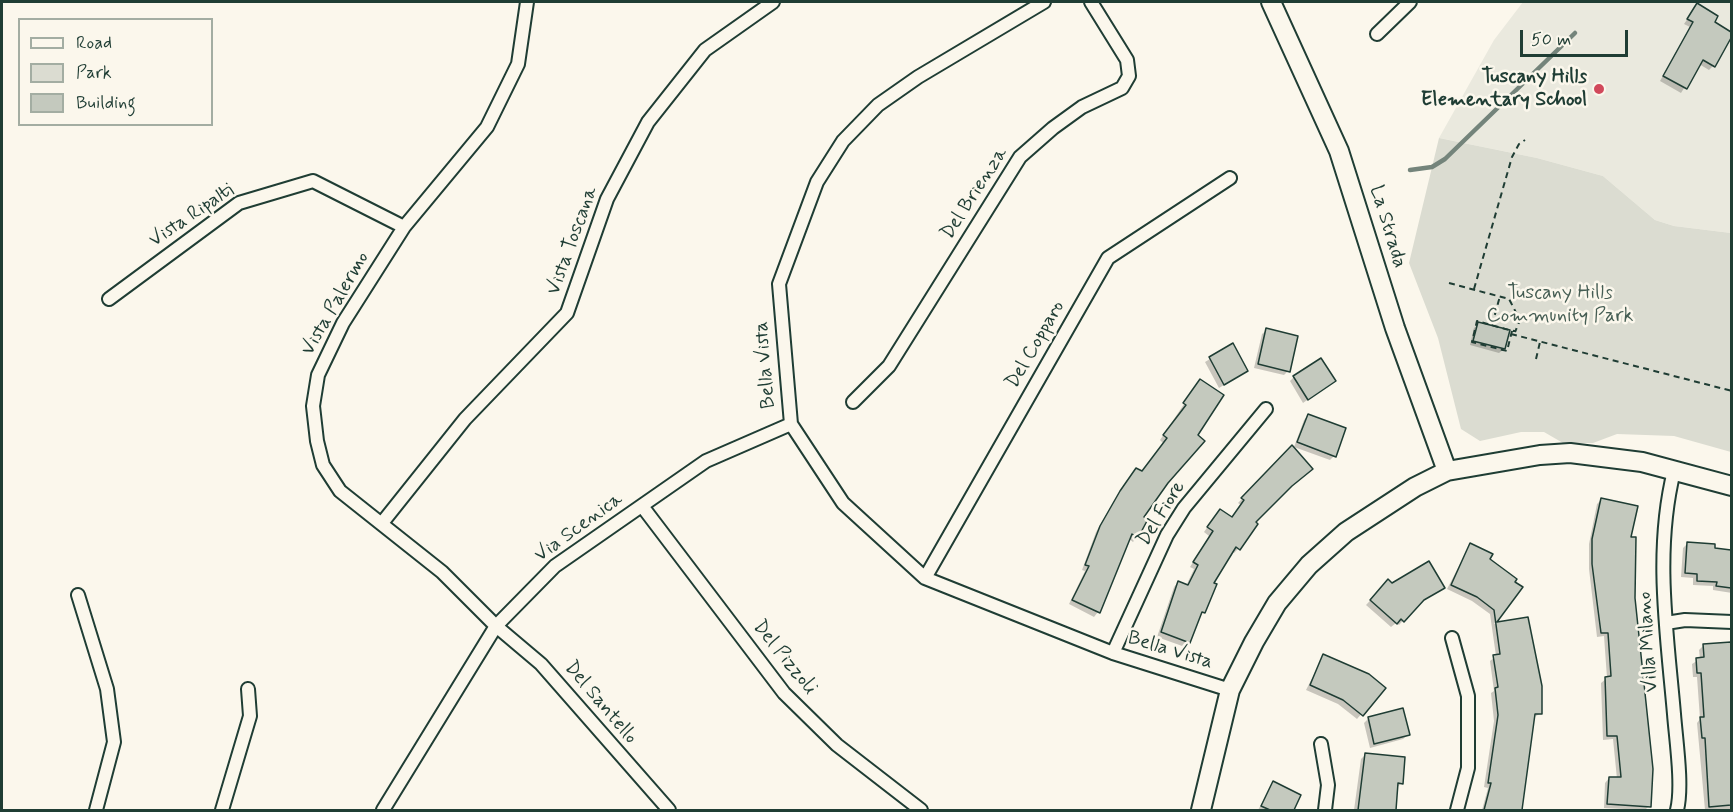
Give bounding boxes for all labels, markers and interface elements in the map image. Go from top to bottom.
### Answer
legend [18,18,213,126]
scale bar [1523,18,1631,56]
text: 50 m [1531,28,1571,52]
text: Road [76,31,112,55]
text: Park [76,61,112,85]
place label: Tuscany Hills Elementary School [1421,66,1587,113]
marker: Tuscany Hills Elementary School [1592,82,1606,96]
text: Building [76,91,136,115]
street label: Del Brienza [936,143,1014,245]
street label: Vista Ripalti [145,179,239,253]
street label: La Strada [1363,183,1411,271]
street label: Vista Toscana [542,184,604,298]
street label: Vista Palermo [297,248,375,360]
park label: Tuscany Hills Community Park [1486,282,1634,329]
street label: Del Copparo [1001,297,1071,393]
street label: Bella Vista [750,320,782,410]
street label: Del Fiore [1133,477,1191,551]
street label: Via Scenica [530,488,628,568]
street label: Villa Milano [1634,591,1664,693]
street label: Del Pizzoli [747,616,821,700]
street label: Bella Vista [1125,627,1215,675]
street label: Del Santello [558,656,642,750]

